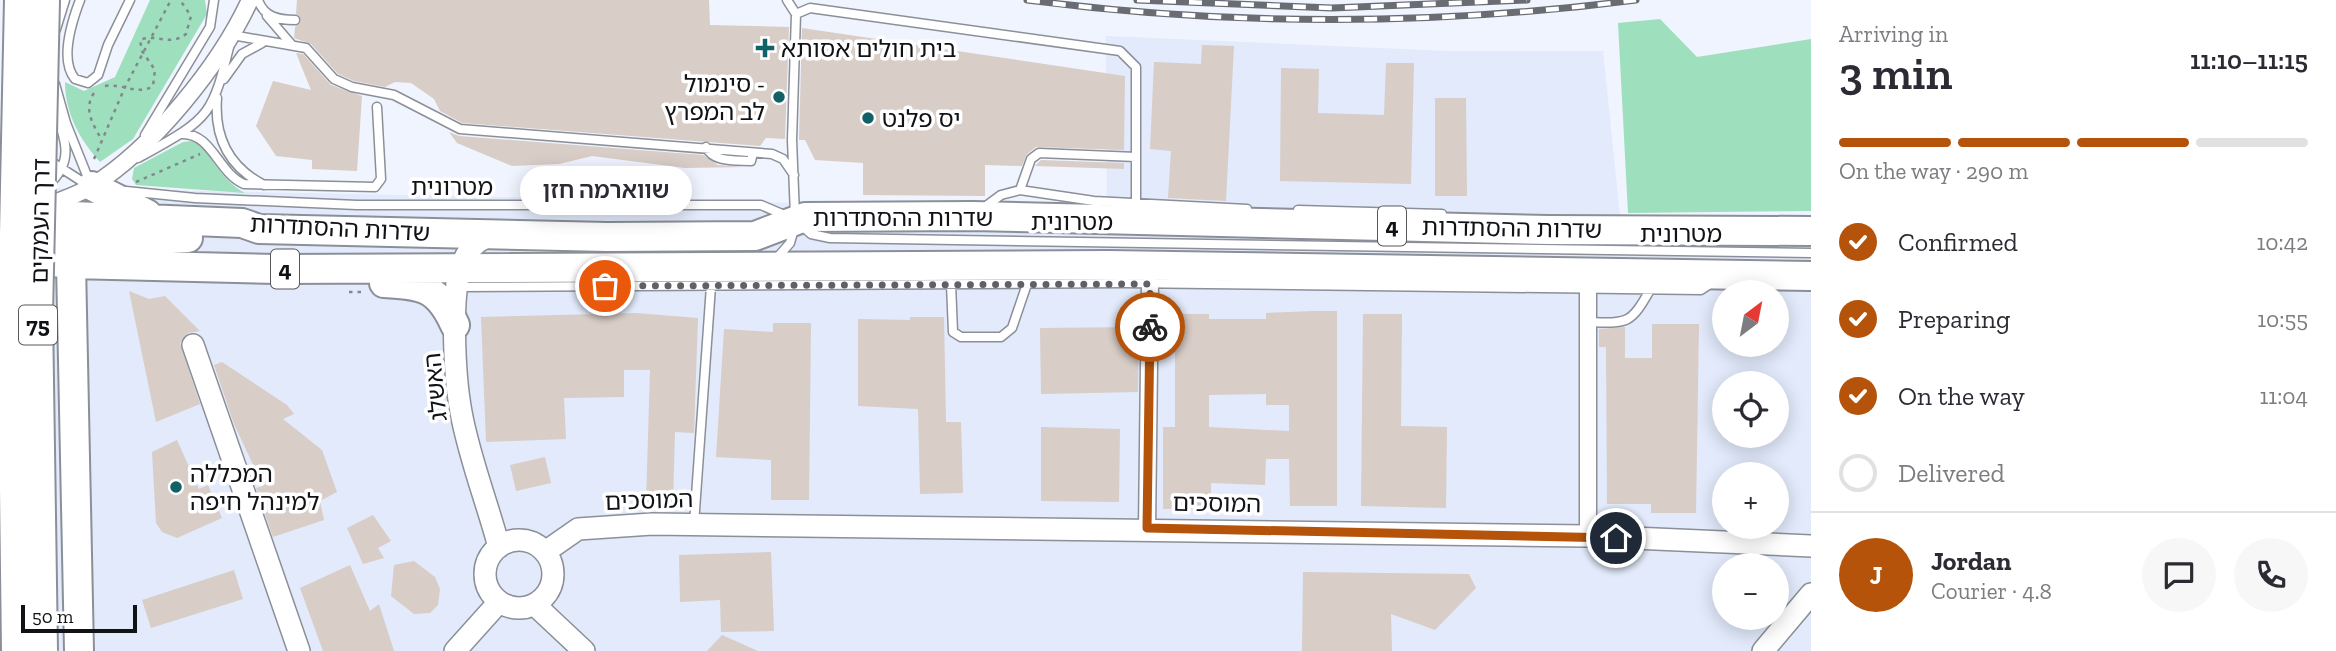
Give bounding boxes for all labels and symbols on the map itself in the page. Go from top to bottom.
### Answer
place label: בית חולים אסותא [781,34,957,63]
marker: בית חולים אסותא [755,38,775,58]
place label: סינמול - לב המפרץ [664,69,765,126]
marker: סינמול - לב המפרץ [771,89,787,105]
place label: יס פלנט [882,104,960,133]
marker: יס פלנט [860,110,876,126]
street label: דרך העמקים [24,158,56,284]
callout: שווארמה חזן [519,167,691,216]
street label: מטרונית [411,172,493,201]
street label: שדרות ההסתדרות [813,203,993,232]
road number: 4 [1378,206,1406,246]
street label: מטרונית [1031,207,1113,236]
street label: שדרות ההסתדרות [249,209,431,247]
street label: שדרות ההסתדרות [1421,212,1603,244]
street label: מטרונית [1640,219,1722,248]
road number: 4 [271,250,299,288]
pin [575,256,635,316]
north arrow [1712,280,1788,357]
courier [1115,292,1185,362]
road number: 75 [19,306,57,344]
street label: האשלג [417,351,453,423]
place label: המכללה למינהל חיפה [190,459,319,516]
marker: המכללה למינהל חיפה [168,479,184,495]
street label: המוסכים [604,484,694,516]
street label: המוסכים [1173,488,1261,518]
pin [1586,508,1646,568]
scale bar [21,602,136,634]

